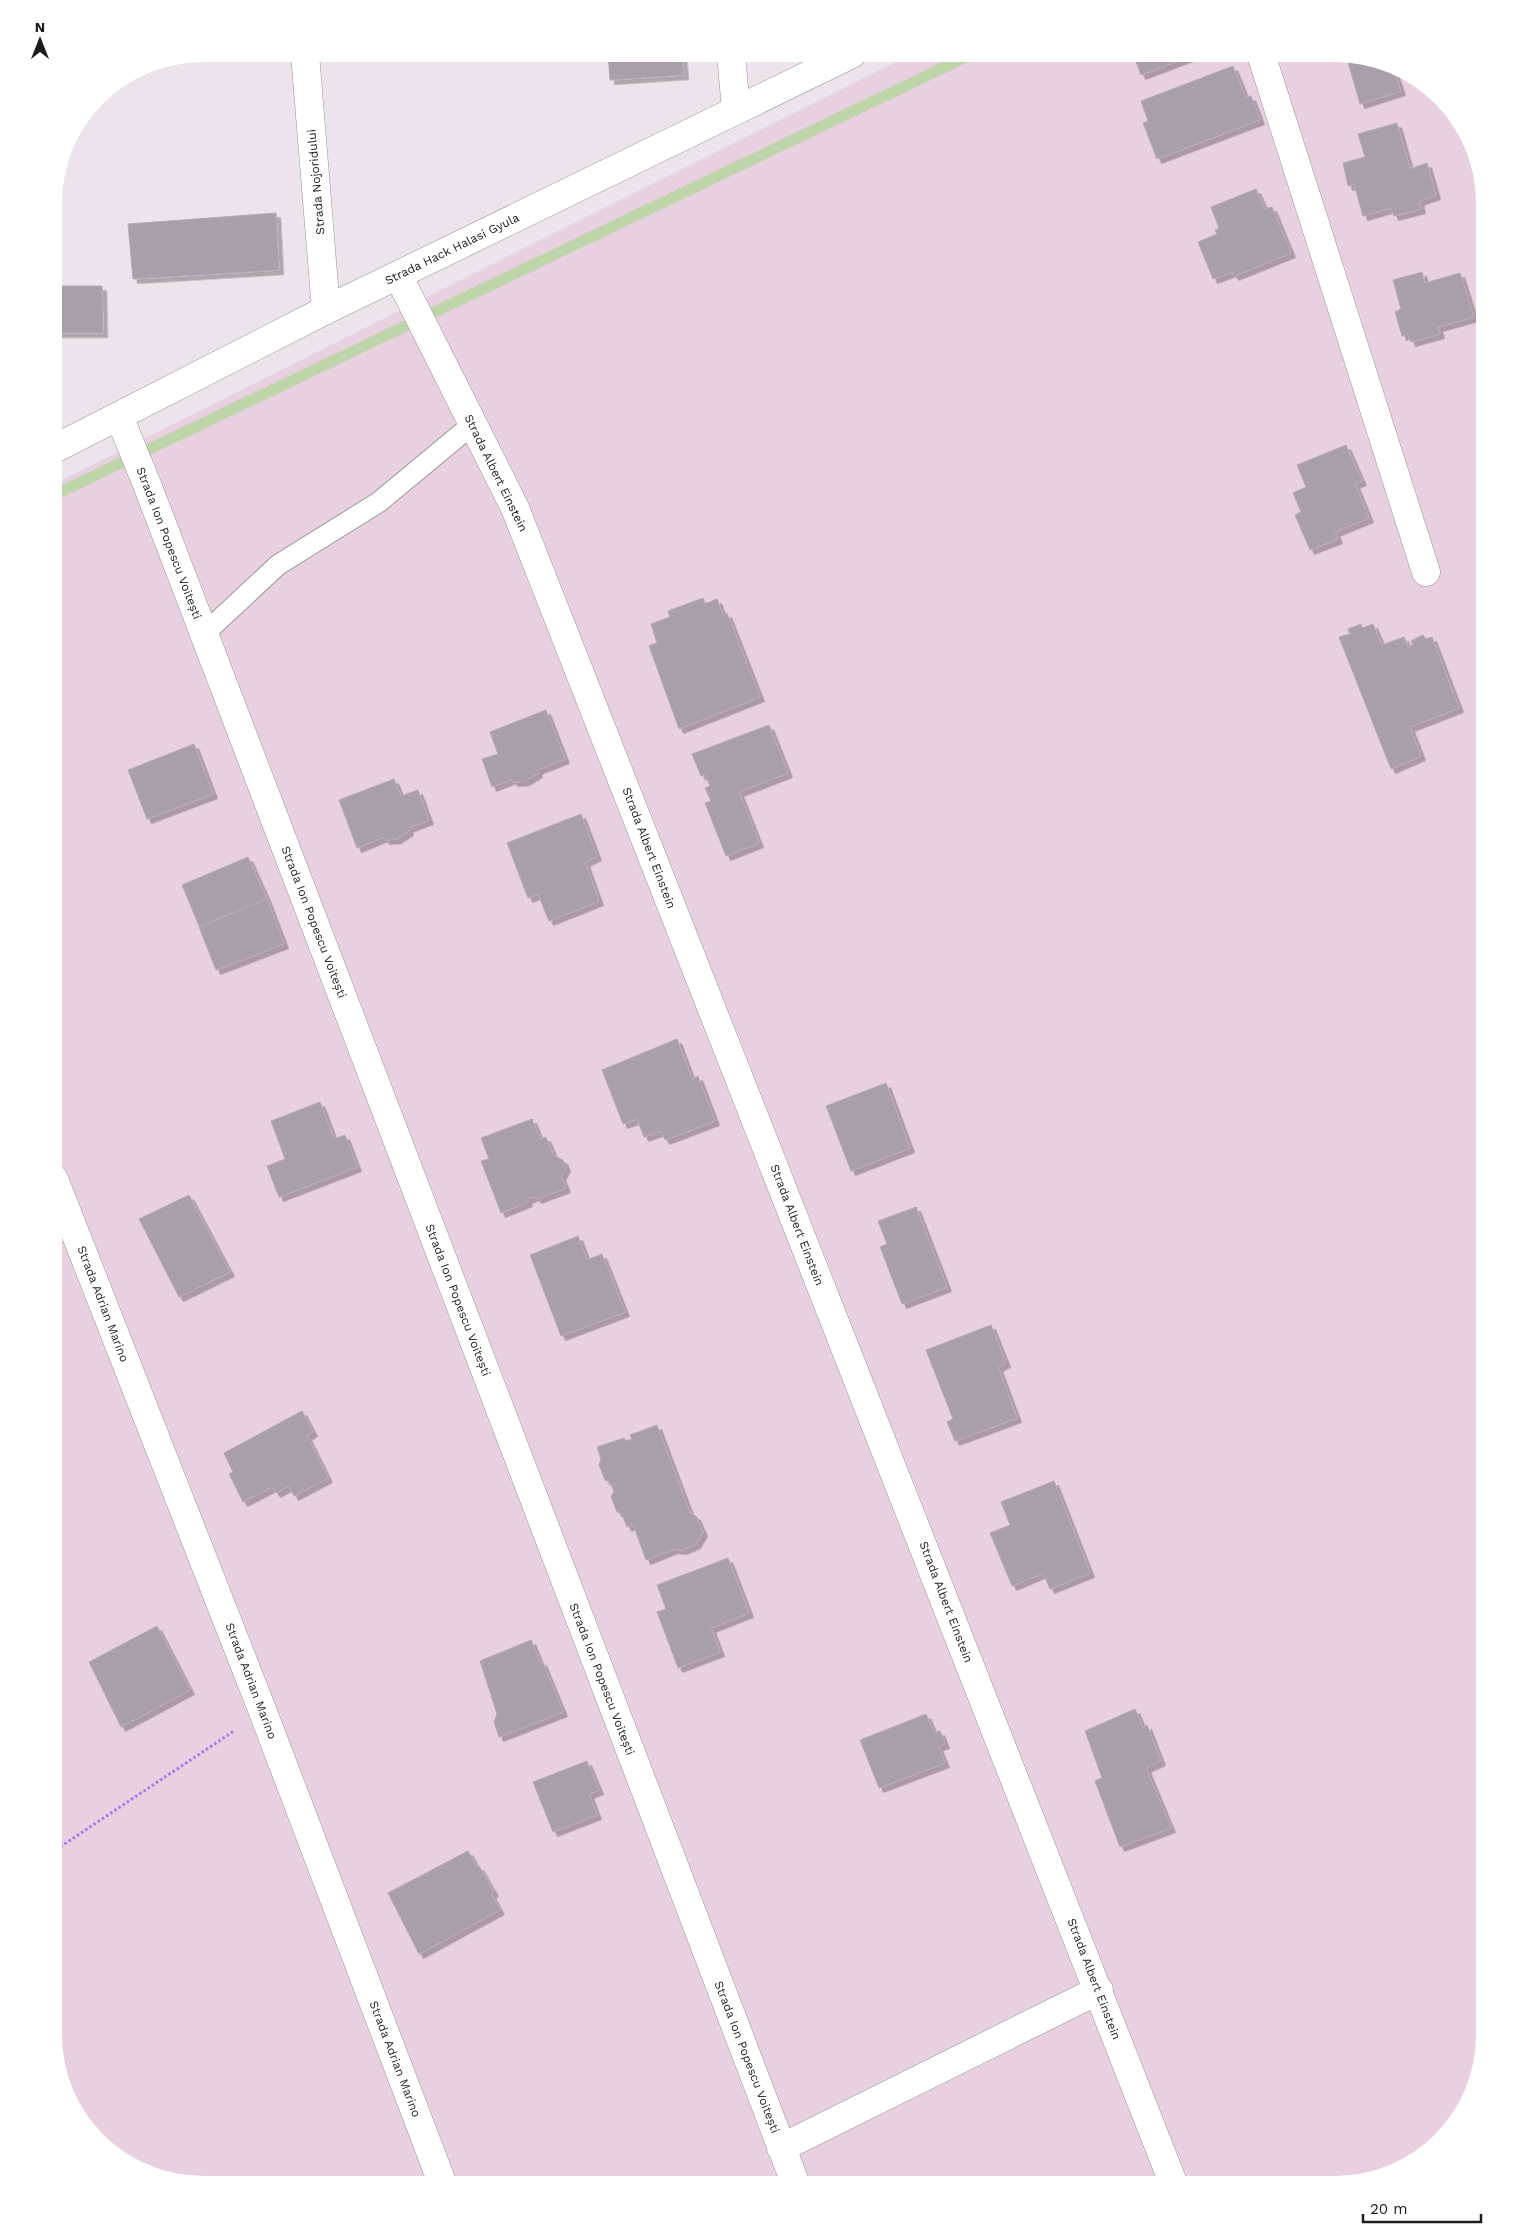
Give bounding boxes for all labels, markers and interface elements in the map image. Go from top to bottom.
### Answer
north arrow [15,15,65,65]
text: N [35,19,45,35]
street label: Strada Nojoridului [304,129,328,235]
street label: Strada Hack Halasi Gyula [383,210,522,288]
street label: Strada Albert Einstein [461,412,531,534]
street label: Strada Ion Popescu Voitești [133,465,205,621]
street label: Strada Albert Einstein [619,785,679,911]
street label: Strada Ion Popescu Voitești [278,844,350,1000]
street label: Strada Albert Einstein [767,1162,827,1288]
street label: Strada Ion Popescu Voitești [422,1222,494,1378]
street label: Strada Adrian Marino [74,1244,132,1364]
street label: Strada Albert Einstein [916,1539,976,1665]
street label: Strada Ion Popescu Voitești [566,1601,638,1757]
street label: Strada Adrian Marino [222,1621,280,1741]
street label: Strada Albert Einstein [1064,1916,1124,2042]
street label: Strada Ion Popescu Voitești [711,1979,783,2135]
street label: Strada Adrian Marino [366,1999,424,2119]
scale bar [1363,2192,1480,2224]
text: 20 m [1370,2200,1408,2218]

